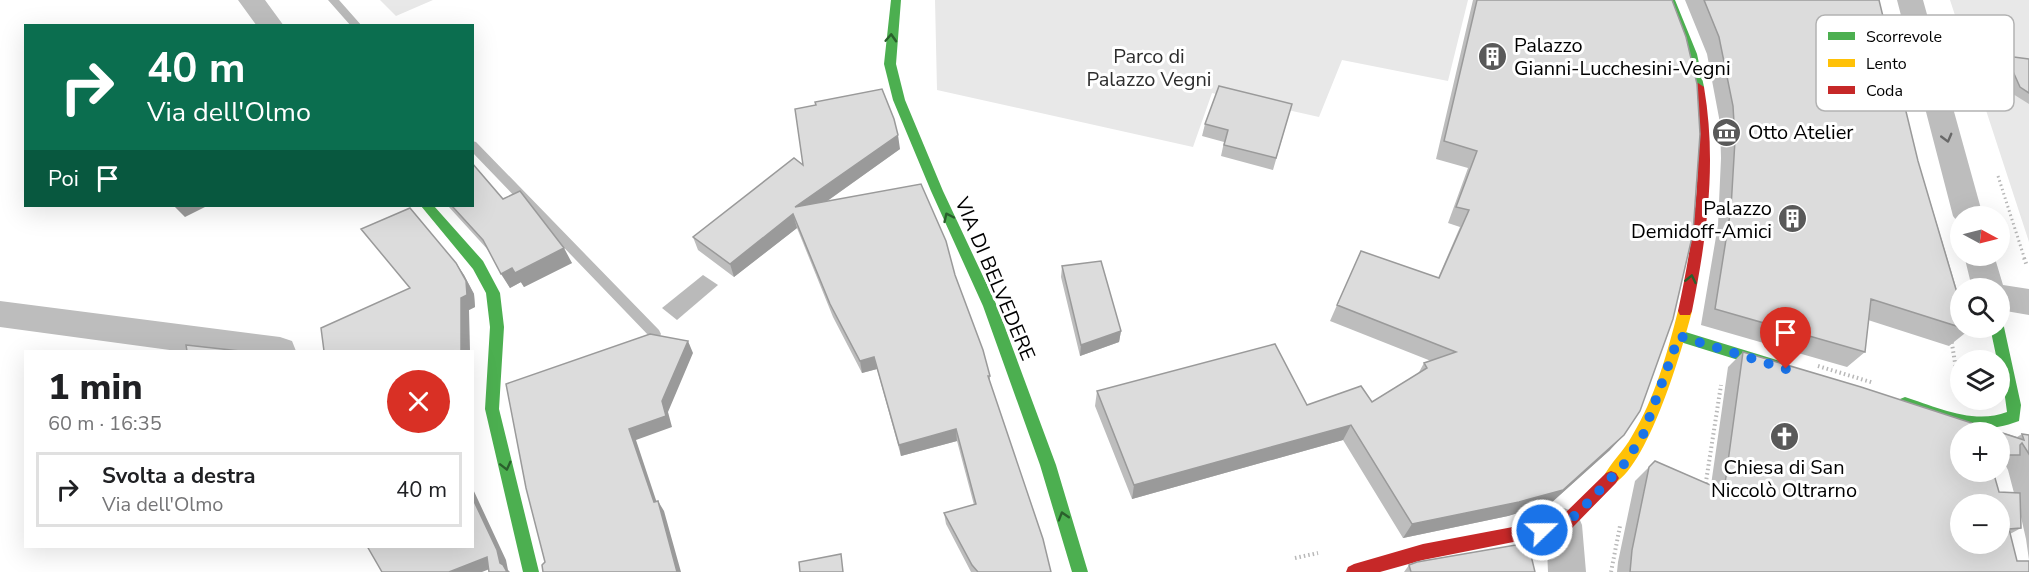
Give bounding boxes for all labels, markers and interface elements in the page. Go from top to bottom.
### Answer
legend [1816,15,2014,111]
text: Scorrevole [1866,26,1942,48]
place label: Palazzo Gianni-Lucchesini-Vegni [1514,32,1731,82]
one-way arrow [884,34,897,43]
text: 40 m [147,40,246,97]
building icon: Palazzo Gianni-Lucchesini-Vegni [1477,40,1509,72]
park label: Parco di Palazzo Vegni [1087,43,1211,93]
icon: right [48,48,126,126]
text: Lento [1866,53,1907,75]
text: Coda [1866,80,1903,102]
text: Via dell'Olmo [147,94,311,131]
museum icon: Otto Atelier [1711,116,1743,148]
place label: Otto Atelier [1748,119,1853,146]
one-way arrow [1940,132,1952,142]
icon: arrive [91,162,124,195]
text: Poi [48,164,79,194]
street label: VIA DI BELVEDERE [948,192,1042,365]
place label: Palazzo Demidoff-Amici [1631,195,1772,245]
building icon: Palazzo Demidoff-Amici [1777,203,1809,235]
north arrow [1950,206,2010,266]
map controls [1950,206,2010,554]
one-way arrow [944,212,956,223]
one-way arrow [1684,274,1697,284]
button: search [1950,278,2010,338]
pin [1760,307,1811,369]
icon: arrive [1769,316,1802,349]
button: layers [1950,350,2010,410]
text: 1 min [48,363,143,412]
button: close [387,370,450,433]
text: 60 m · 16:35 [48,410,162,437]
church icon: Chiesa di San Niccolò Oltrarno [1768,421,1800,453]
button: + [1950,422,2010,482]
place label: Chiesa di San Niccolò Oltrarno [1711,454,1857,504]
text: Svolta a destra [102,461,256,491]
one-way arrow [499,461,512,471]
icon: right [51,473,84,506]
text: 40 m [396,475,447,505]
text: Via dell'Olmo [102,491,223,518]
button: − [1950,494,2010,554]
position arrow [1510,498,1574,562]
one-way arrow [1058,511,1070,522]

